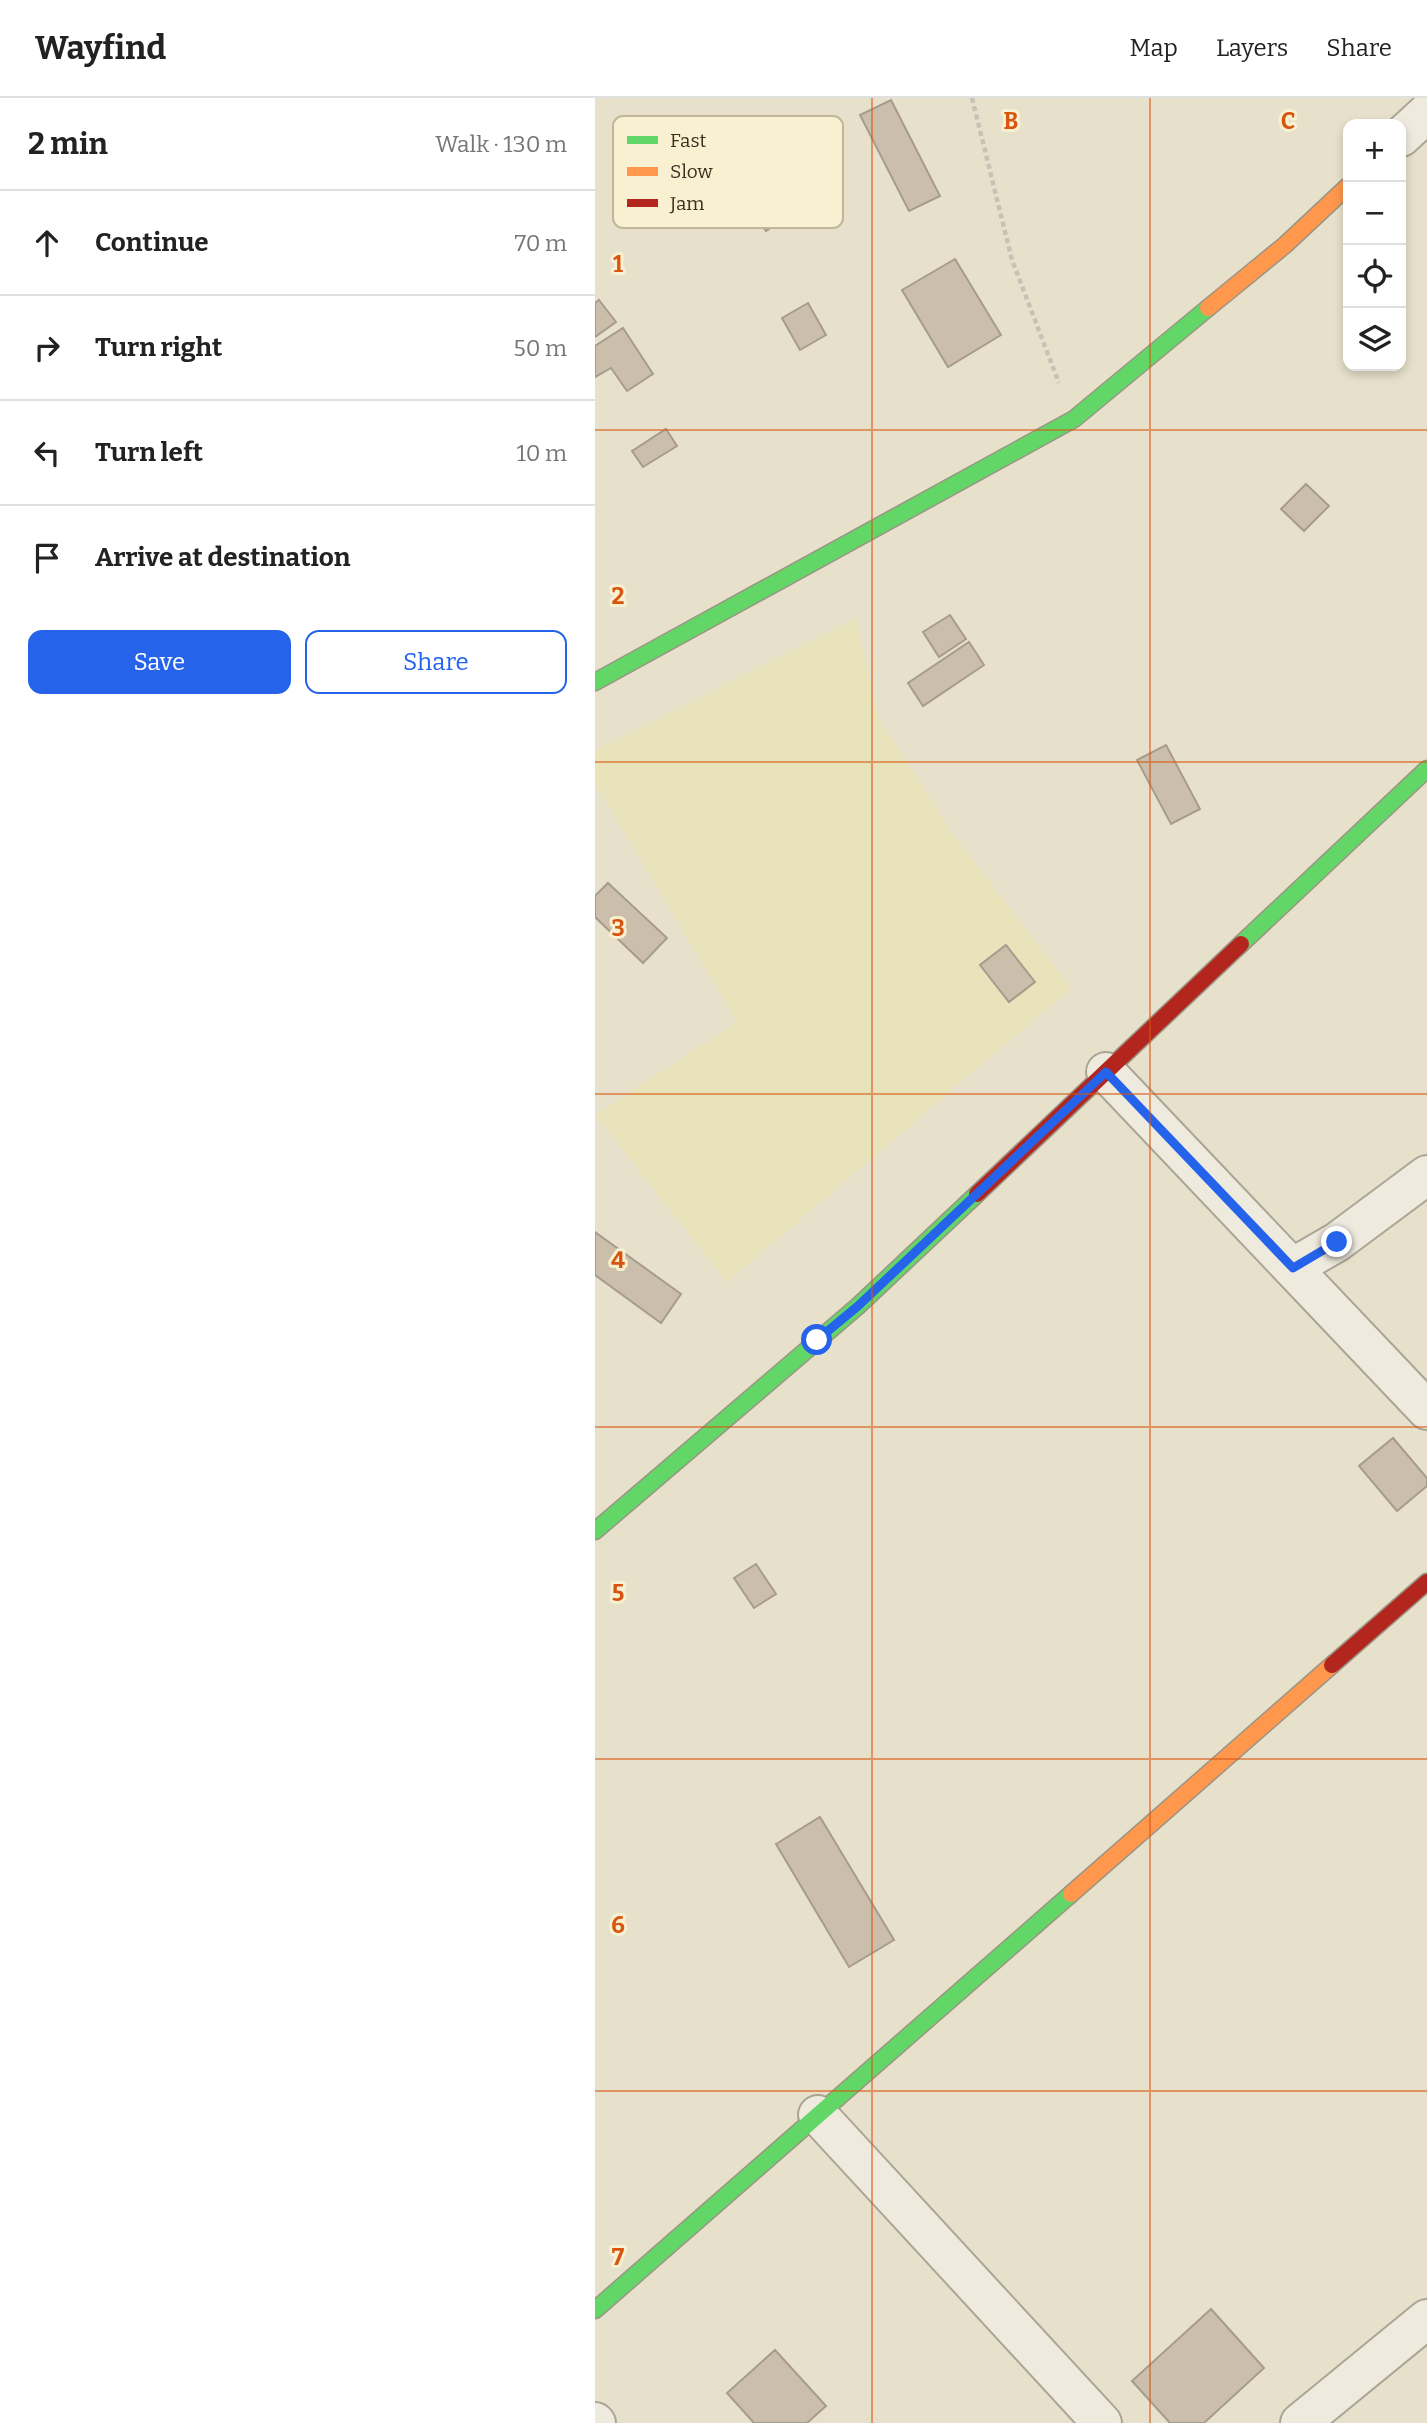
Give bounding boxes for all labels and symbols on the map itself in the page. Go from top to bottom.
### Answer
text: B [1004,107,1018,135]
text: C [1281,107,1295,135]
legend [613,116,843,228]
text: Fast [670,129,707,152]
text: Slow [670,160,713,183]
text: Jam [669,192,704,215]
text: 1 [613,250,623,278]
text: 2 [612,582,625,610]
text: 3 [611,914,625,942]
route end [1321,1226,1352,1257]
text: 4 [611,1246,625,1274]
route start [801,1324,832,1355]
text: 5 [612,1579,624,1607]
text: 6 [611,1911,625,1939]
text: 7 [612,2243,625,2271]

